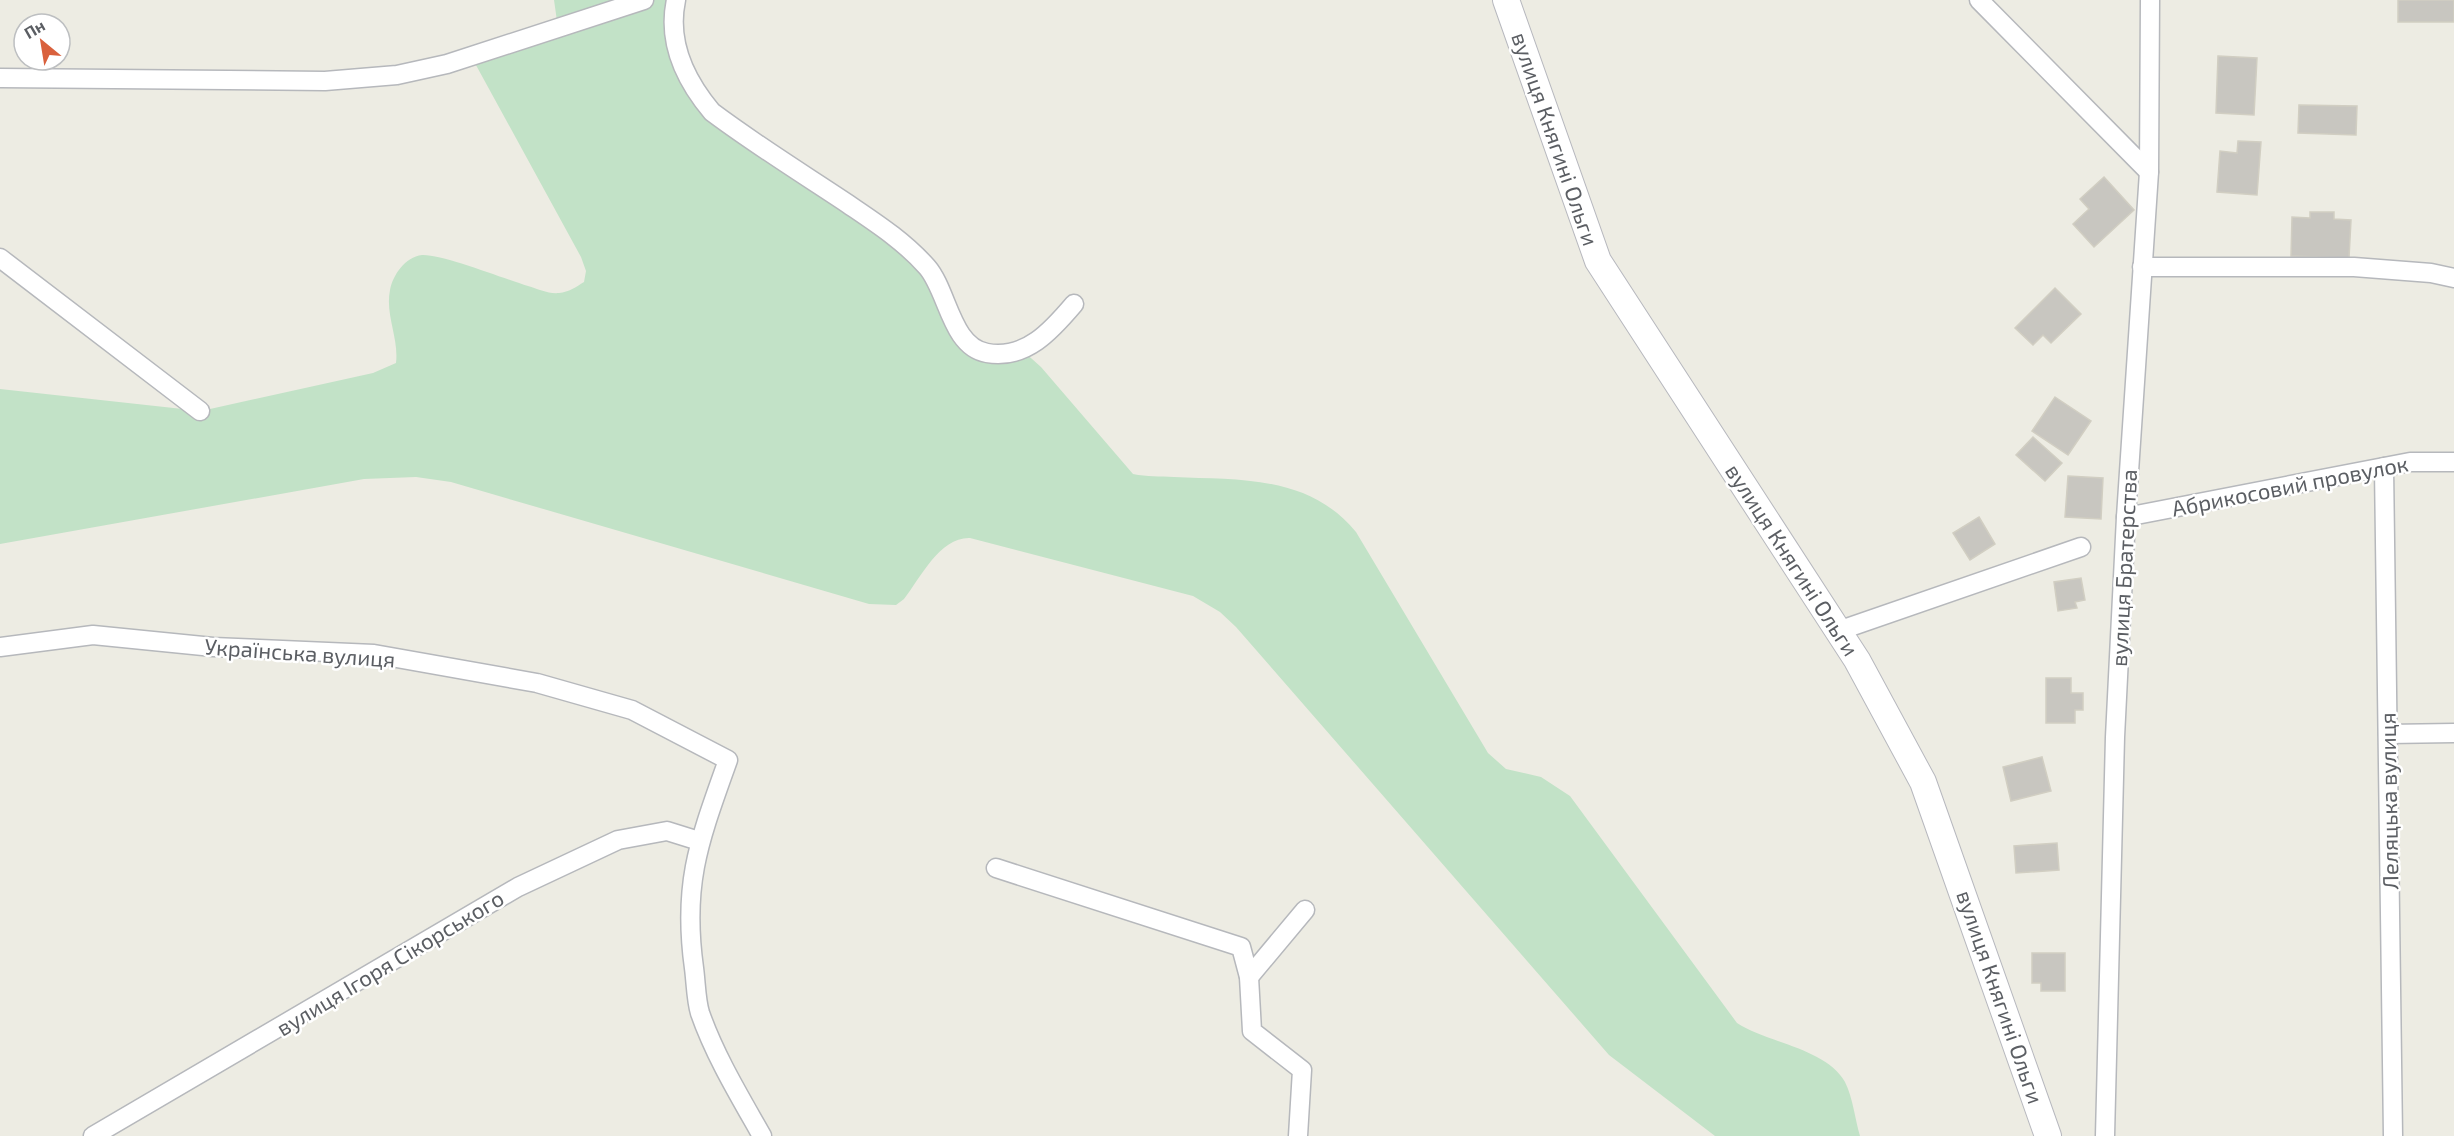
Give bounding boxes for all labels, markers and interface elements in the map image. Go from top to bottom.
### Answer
north arrow [12,12,72,72]
text: Пн [20,15,48,42]
street label: вулиця Княгині Ольги [1506,29,1605,249]
street label: Абрикосовий провулок [2169,449,2411,522]
street label: вулиця Княгині Ольги [1720,459,1865,661]
street label: вулиця Братерства [2105,469,2142,667]
street label: Українська вулиця [204,632,396,673]
street label: Леляцька вулиця [2373,712,2404,890]
street label: вулиця Ігоря Сікорського [271,884,508,1041]
street label: вулиця Княгині Ольги [1951,887,2050,1107]

